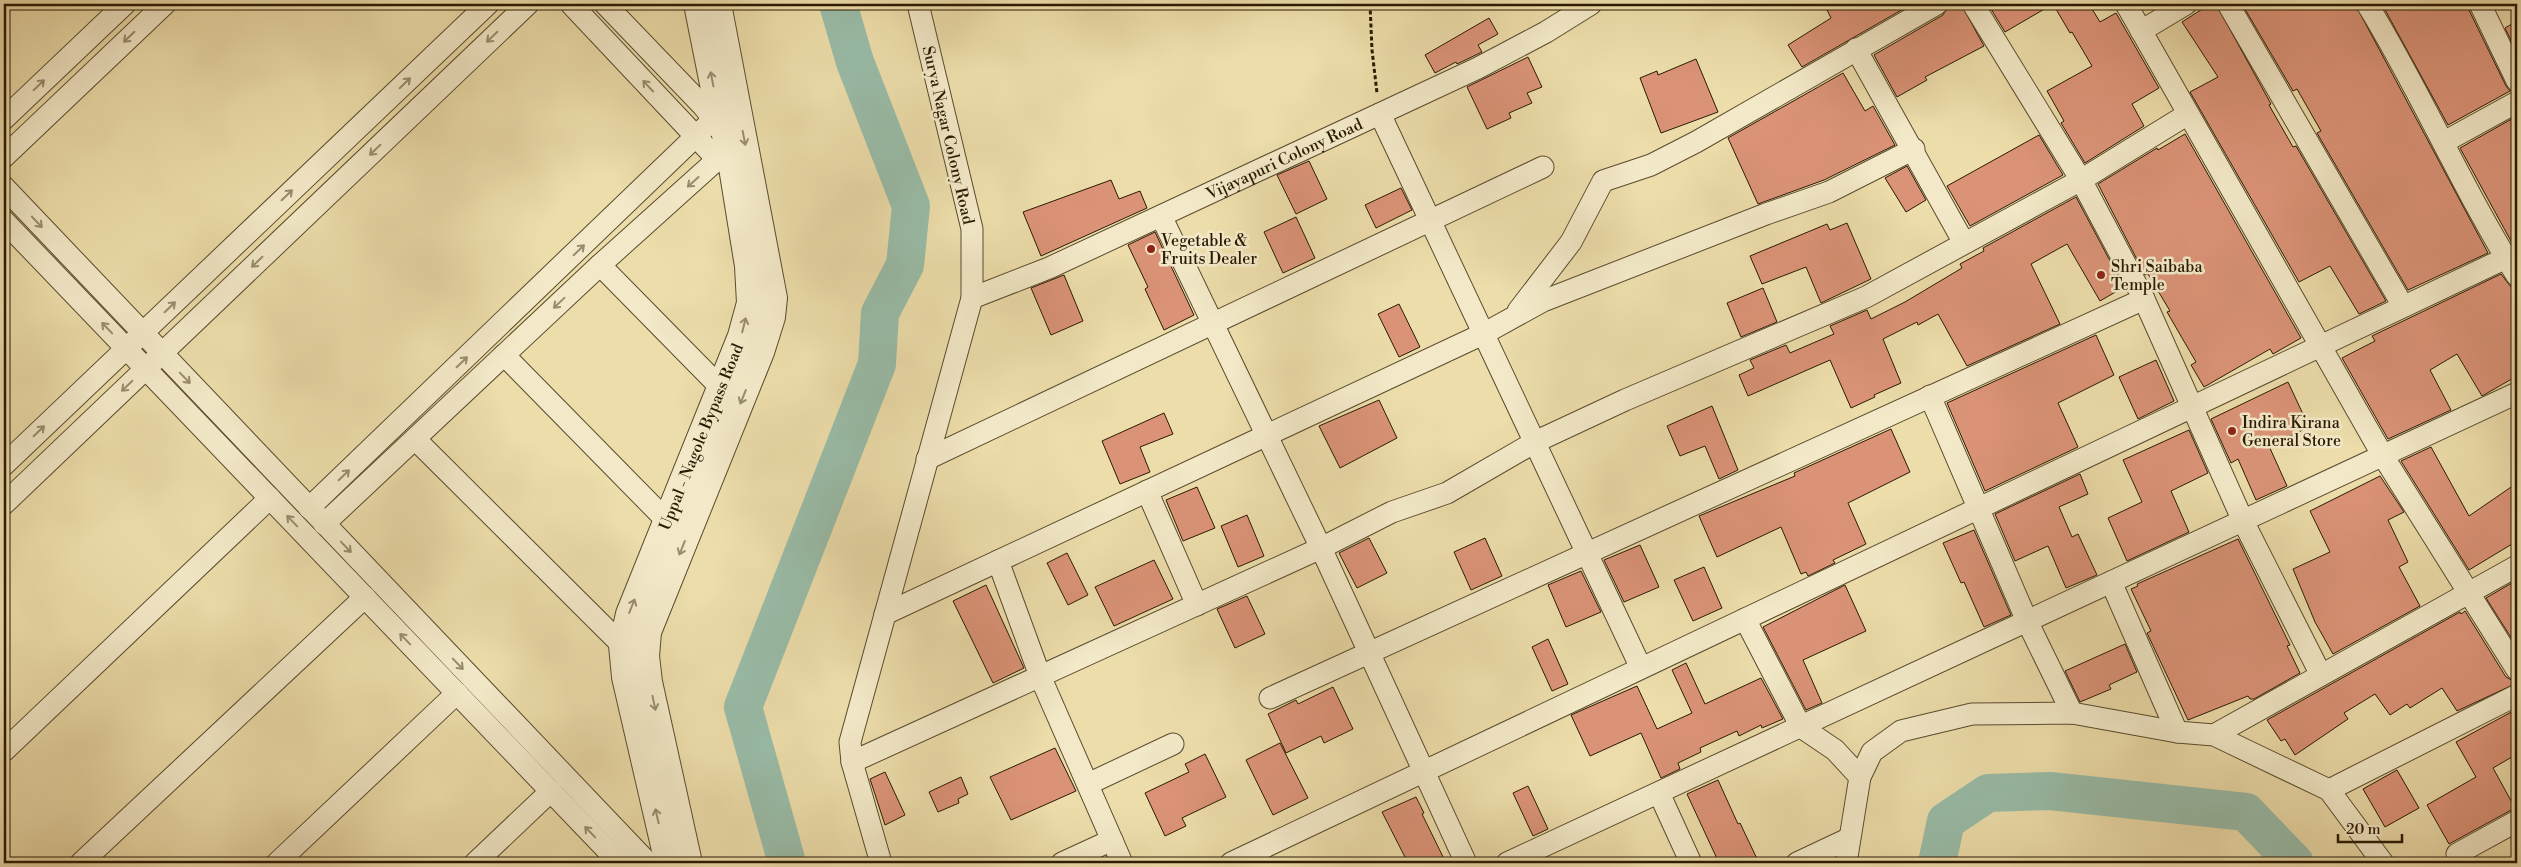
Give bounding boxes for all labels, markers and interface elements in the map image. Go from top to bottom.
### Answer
one-way arrow [123,31,136,43]
one-way arrow [486,31,499,43]
street label: Surya Nagar Colony Road [918,44,978,226]
one-way arrow [707,72,717,88]
one-way arrow [398,77,411,89]
one-way arrow [33,79,45,91]
one-way arrow [642,80,654,93]
street label: Vijayapuri Colony Road [1202,114,1366,205]
one-way arrow [740,129,749,145]
one-way arrow [368,144,381,156]
one-way arrow [686,176,699,188]
one-way arrow [281,189,293,201]
one-way arrow [31,216,43,229]
place label: Vegetable & Fruits Dealer [1160,231,1257,269]
marker: Vegetable & Fruits Dealer [1145,243,1157,255]
one-way arrow [573,244,586,256]
one-way arrow [251,256,264,268]
place label: Shri Saibaba Temple [2111,257,2203,295]
marker: Shri Saibaba Temple [2095,269,2107,281]
one-way arrow [553,297,566,309]
one-way arrow [163,301,176,313]
one-way arrow [740,318,749,334]
one-way arrow [101,322,113,334]
street label: Uppal - Nagole Bypass Road [655,341,748,533]
one-way arrow [456,356,468,368]
one-way arrow [179,372,191,385]
one-way arrow [121,380,134,392]
one-way arrow [737,389,747,404]
place label: Indira Kirana General Store [2242,413,2341,451]
one-way arrow [33,425,45,437]
marker: Indira Kirana General Store [2226,425,2238,437]
one-way arrow [338,469,350,481]
one-way arrow [286,515,298,528]
one-way arrow [340,540,352,553]
one-way arrow [677,540,686,555]
one-way arrow [628,599,637,614]
one-way arrow [399,632,411,645]
one-way arrow [452,658,464,671]
one-way arrow [650,694,659,710]
one-way arrow [652,808,661,824]
scale bar [2338,812,2402,844]
text: 20 m [2346,820,2381,839]
one-way arrow [584,825,596,838]

